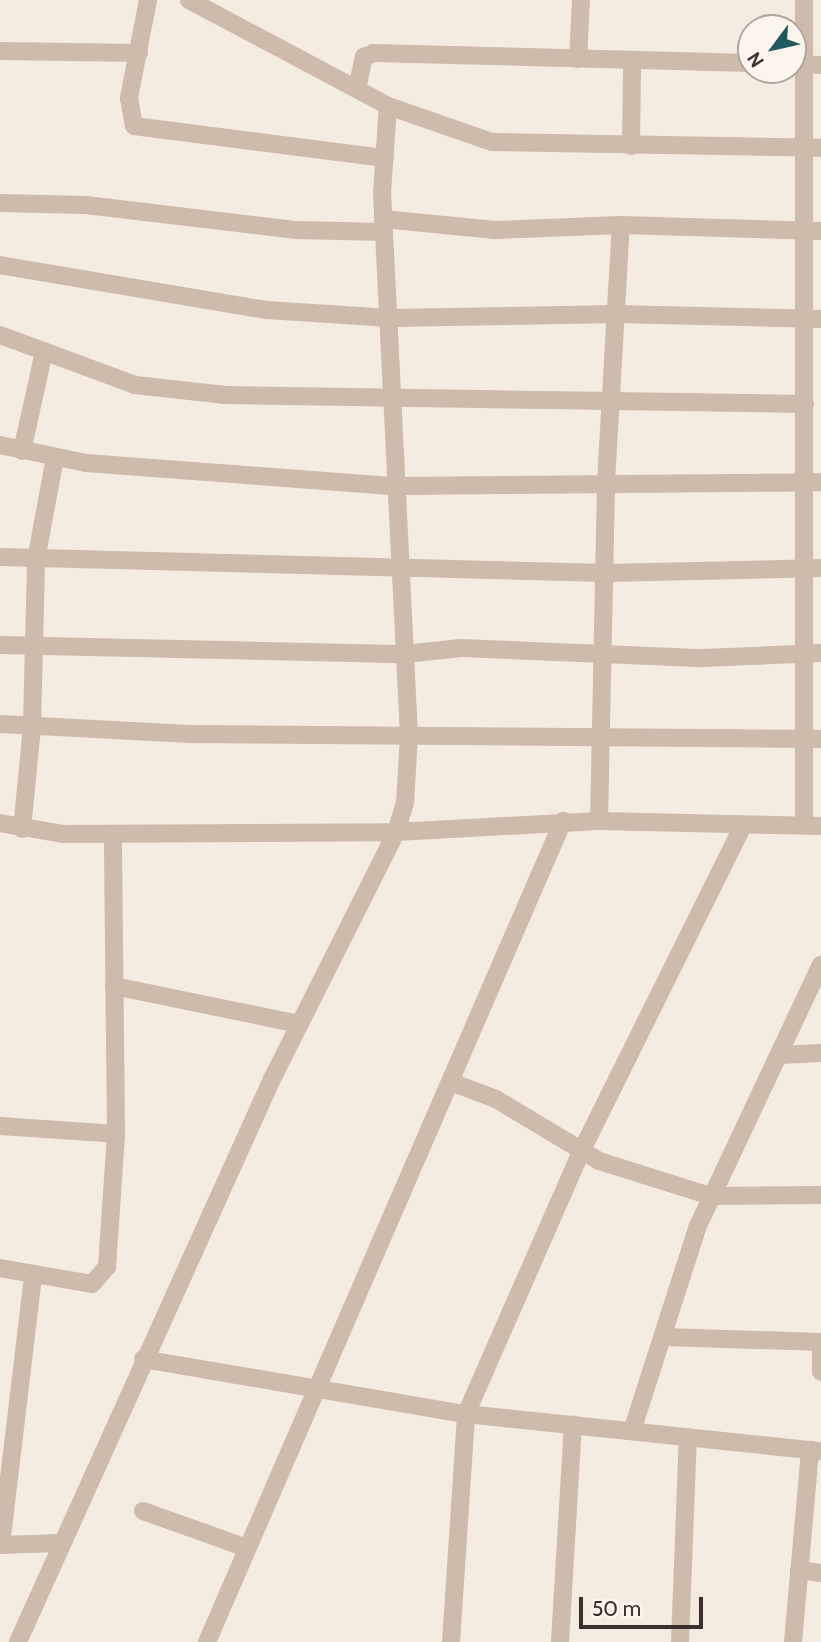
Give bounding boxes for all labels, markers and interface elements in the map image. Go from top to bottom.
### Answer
north arrow [737,14,807,84]
text: N [742,48,769,72]
scale bar [583,1582,707,1626]
text: 50 m [592,1596,641,1621]

